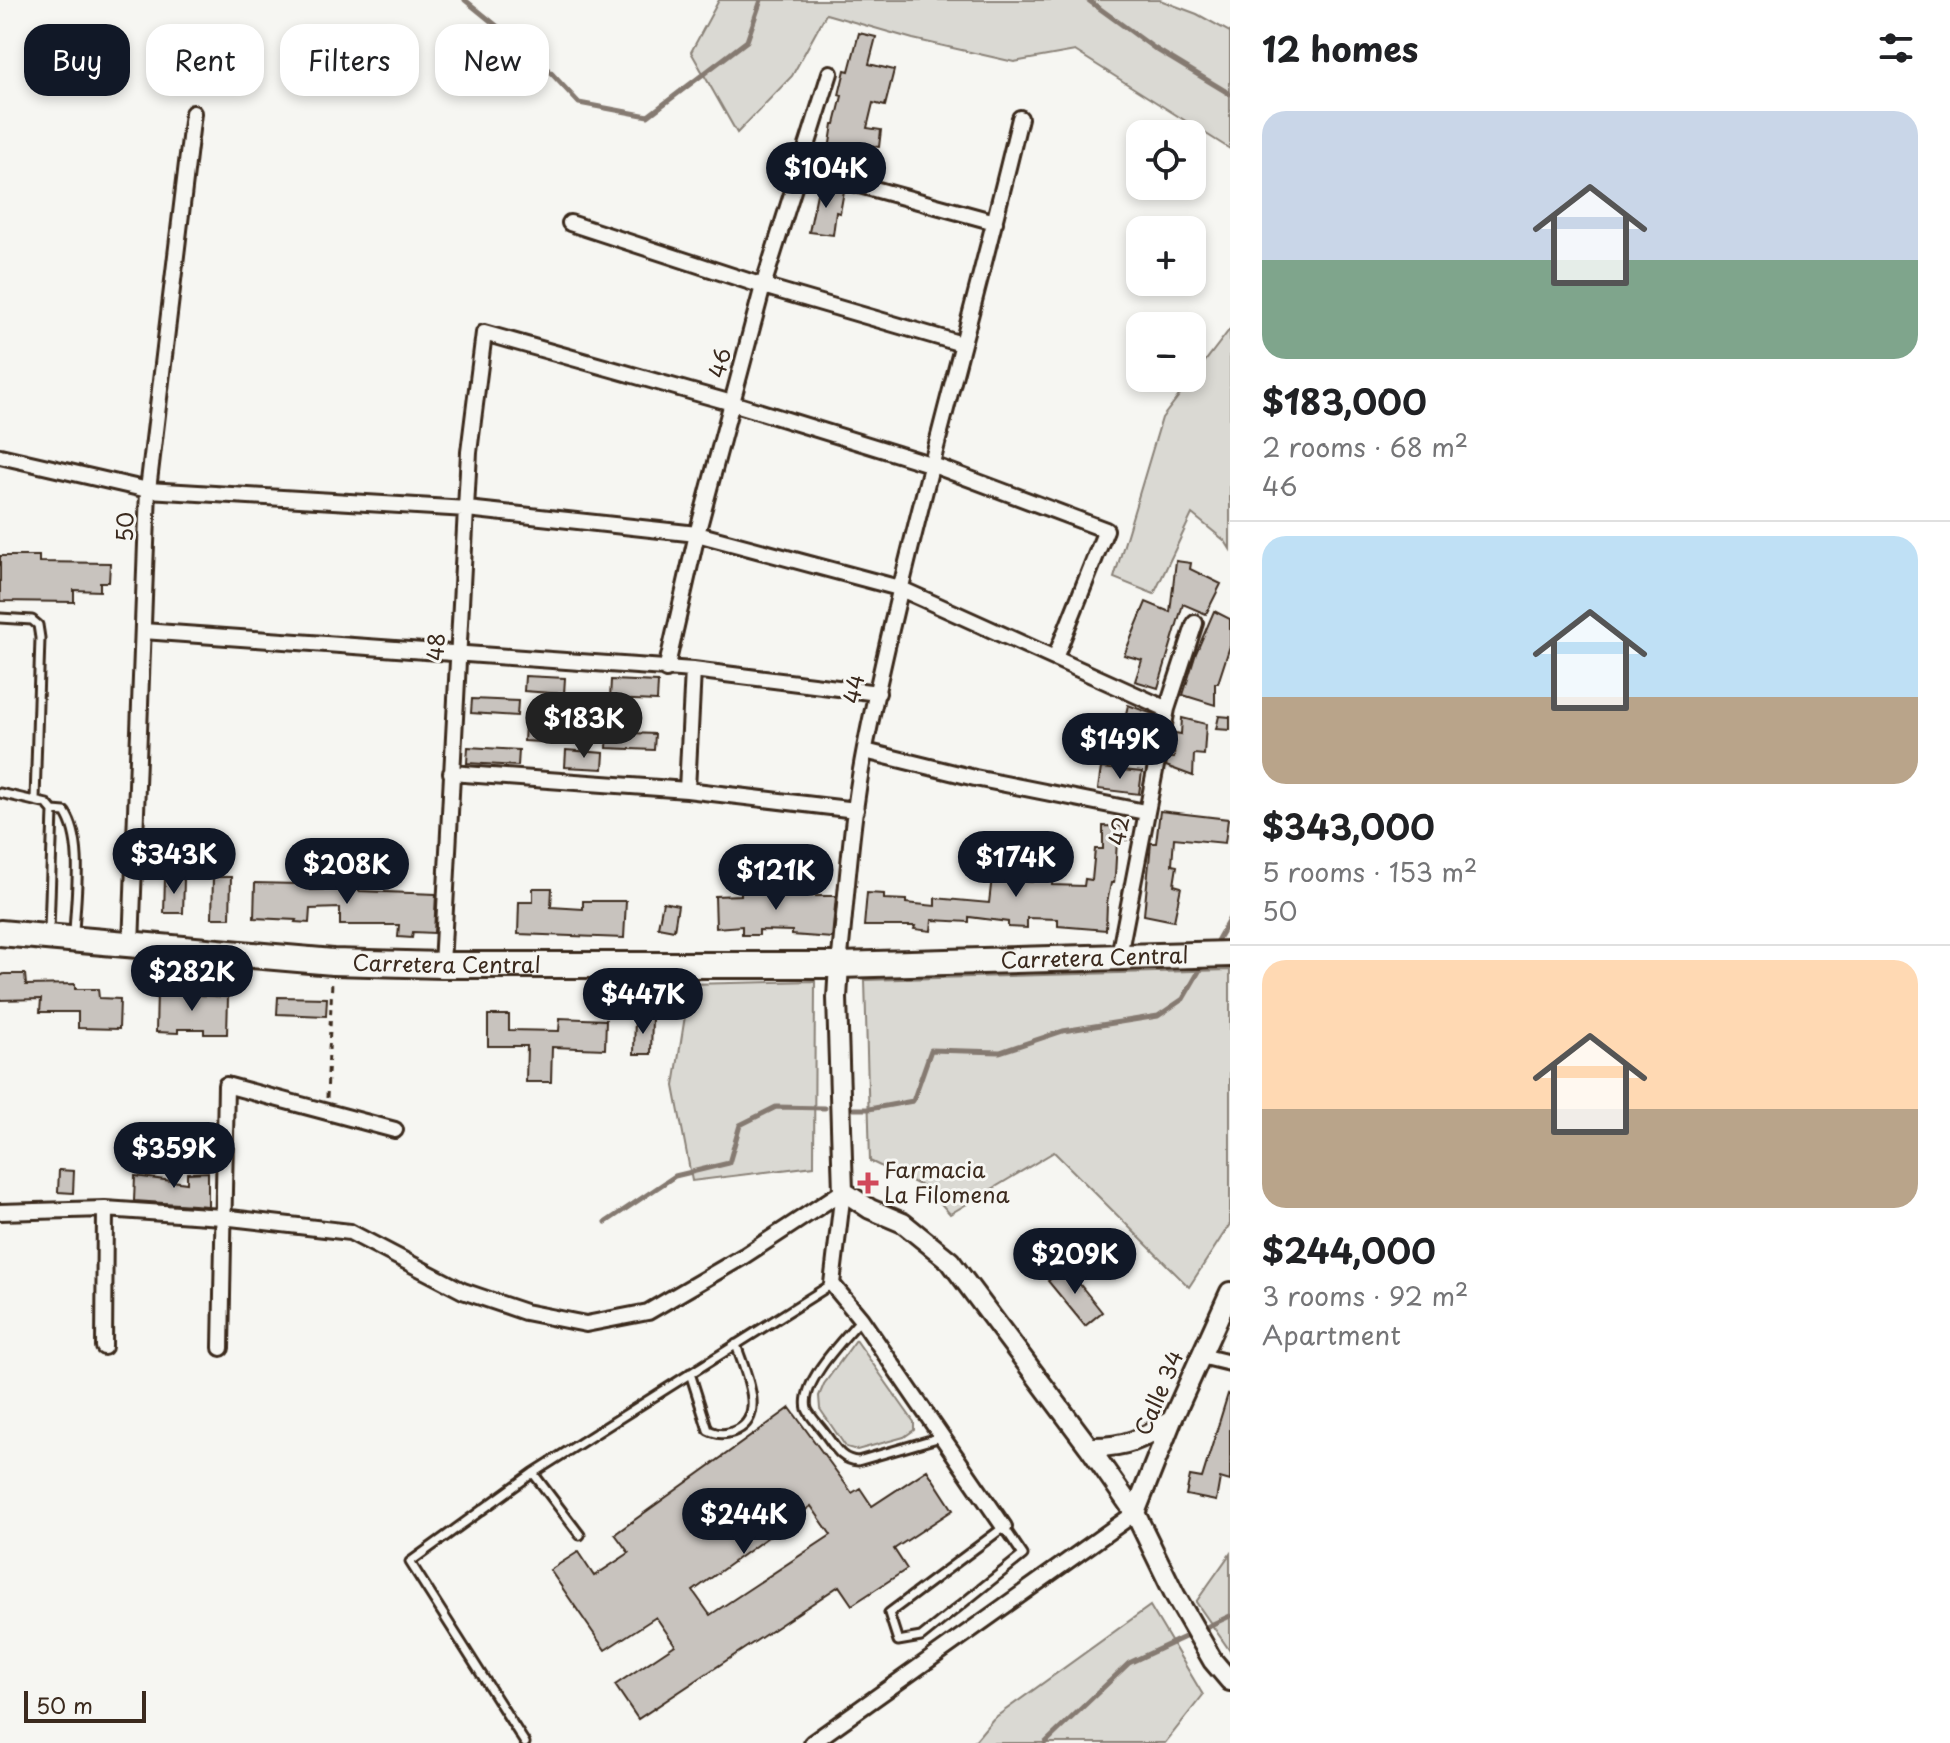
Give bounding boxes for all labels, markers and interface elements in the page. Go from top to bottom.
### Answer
text: 12 homes [1262,22,1418,74]
chip: Buy [24,24,130,96]
chip: Rent [146,24,264,96]
chip: Filters [280,24,419,96]
chip: New [435,24,549,96]
icon: filters [1874,26,1918,70]
map controls [1126,120,1206,392]
button: locate [1126,120,1206,200]
pin: $104K [770,142,882,210]
text: $104K [784,148,868,187]
icon: home [1518,163,1662,307]
button: + [1126,216,1206,296]
button: − [1126,312,1206,392]
street label: 46 [699,344,738,381]
text: $183,000 [1262,375,1427,427]
text: 2 rooms · 68 m² [1262,427,1468,466]
text: 46 [1262,466,1297,505]
street label: 50 [106,511,141,543]
icon: home [1518,588,1662,732]
street label: 48 [417,632,452,662]
street label: 44 [833,671,872,706]
pin: $183K [528,692,640,760]
text: $183K [543,698,625,737]
pin: $149K [1064,713,1176,781]
text: $149K [1080,719,1160,758]
text: $343,000 [1262,800,1435,852]
street label: 42 [1099,814,1136,848]
pin: $343K [118,828,230,896]
pin: $174K [960,831,1072,899]
text: $343K [131,834,217,873]
text: $174K [976,837,1056,876]
pin: $208K [291,838,403,906]
text: $208K [303,844,391,883]
pin: $121K [720,844,832,912]
text: $121K [737,850,815,889]
text: 5 rooms · 153 m² [1262,852,1477,891]
text: 50 [1262,891,1298,930]
street label: Carretera Central [1000,937,1189,975]
pin: $282K [136,945,248,1013]
street label: Carretera Central [352,945,541,980]
text: $282K [149,951,235,990]
pin: $447K [587,968,699,1036]
text: $447K [601,974,685,1013]
icon: home [1518,1012,1662,1156]
pin: $359K [118,1122,230,1190]
text: $359K [132,1128,216,1167]
place label: Farmacia La Filomena [884,1152,1010,1210]
marker: Farmacia La Filomena [859,1174,877,1192]
text: $244,000 [1262,1224,1436,1276]
pin: $209K [1019,1228,1131,1296]
text: $209K [1031,1234,1119,1273]
text: 3 rooms · 92 m² [1262,1276,1468,1315]
text: Apartment [1262,1315,1401,1354]
street label: Calle 34 [1125,1345,1190,1440]
pin: $244K [688,1488,800,1556]
text: $244K [700,1494,788,1533]
scale bar [24,1687,146,1723]
text: 50 m [36,1688,93,1721]

